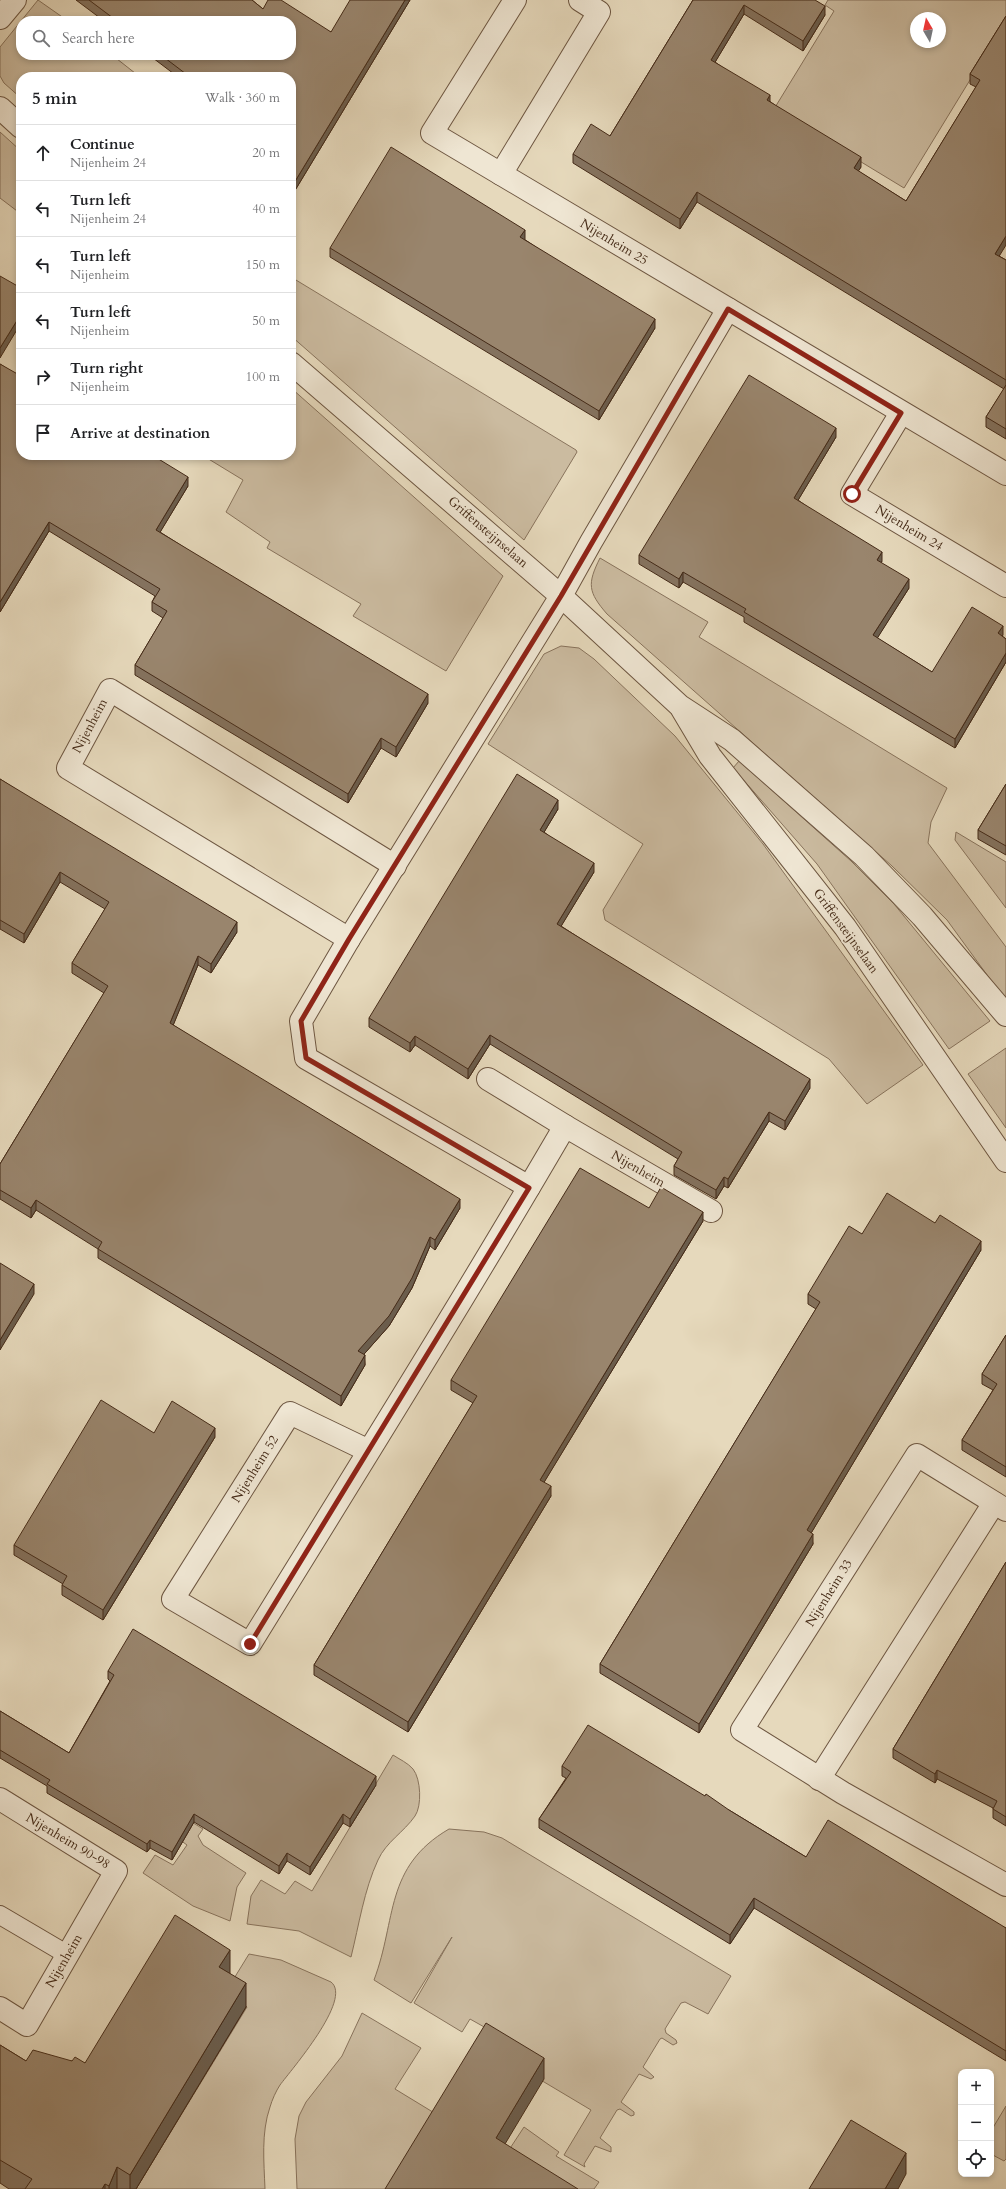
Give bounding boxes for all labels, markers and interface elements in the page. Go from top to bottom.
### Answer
north arrow [910,12,946,48]
search box [16,16,296,60]
icon: search [30,27,52,49]
text: Search here [62,28,135,48]
text: 5 min [32,87,77,110]
text: Walk · 360 m [205,89,280,107]
text: Continue [70,134,135,154]
icon: ahead [32,142,54,164]
text: 20 m [252,144,280,162]
text: Nijenheim 24 [70,154,146,172]
text: Turn left [70,190,131,210]
icon: left [32,198,54,220]
text: 40 m [252,200,280,218]
text: Nijenheim 24 [70,210,146,228]
street label: Nijenheim 25 [577,215,651,269]
text: Turn left [70,246,131,266]
icon: left [32,254,54,276]
text: 150 m [246,256,280,274]
text: Nijenheim [70,266,129,284]
text: Turn left [70,302,131,322]
icon: left [32,310,54,332]
text: 50 m [252,312,280,330]
text: Nijenheim [70,322,129,340]
text: Turn right [70,358,143,378]
icon: right [32,366,54,388]
text: 100 m [246,368,280,386]
text: Nijenheim [70,378,129,396]
icon: arrive [32,422,54,444]
text: Arrive at destination [70,423,210,443]
route start [843,485,861,503]
street label: Griffensteijnselaan [444,492,532,572]
street label: Nijenheim 24 [872,501,947,556]
street label: Nijenheim [68,696,112,756]
street label: Griffensteijnselaan [809,885,883,978]
street label: Nijenheim [608,1146,668,1192]
street label: Nijenheim 52 [227,1432,283,1506]
street label: Nijenheim 33 [801,1556,857,1630]
route end [241,1635,259,1653]
street label: Nijenheim 90-98 [23,1809,113,1873]
street label: Nijenheim [41,1931,87,1991]
map controls [958,2069,994,2177]
button: + [958,2069,994,2105]
button: − [958,2105,994,2141]
button: locate [958,2141,994,2177]

